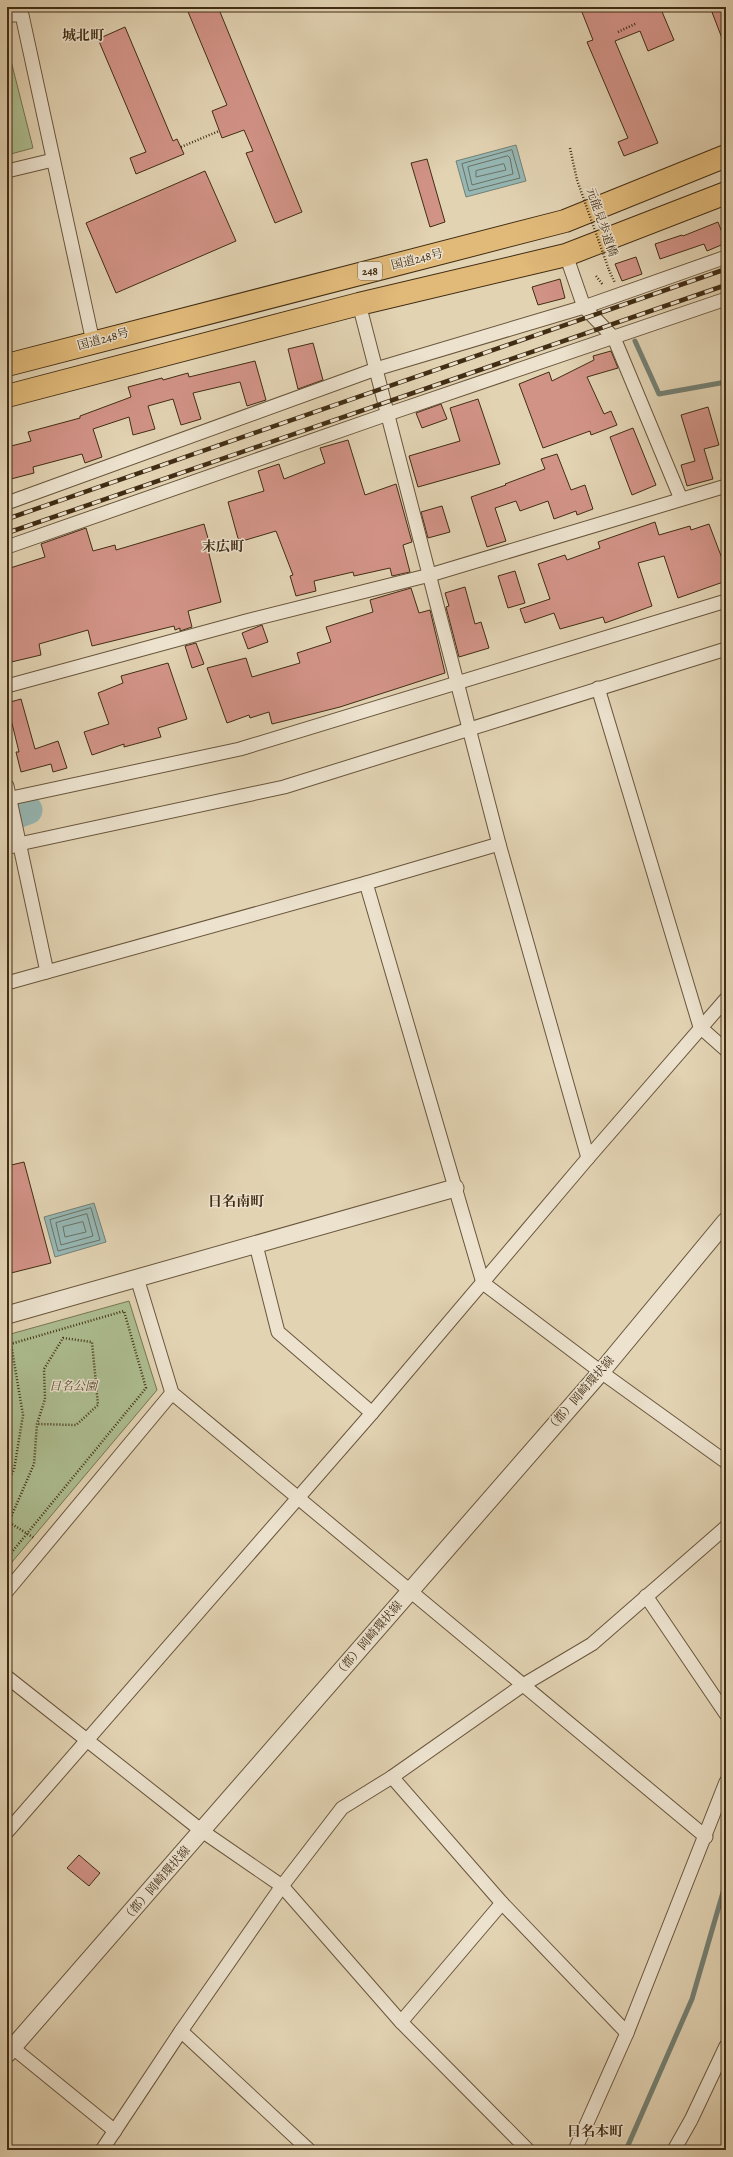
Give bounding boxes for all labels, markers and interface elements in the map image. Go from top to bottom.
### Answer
district label: 城北町 [62,26,105,45]
street label: 元能見歩道橋 [583,185,621,259]
street label: 国道248号 [389,245,445,273]
road number: 248 [358,262,382,280]
street label: 国道248号 [75,324,131,354]
district label: 末広町 [202,537,245,556]
district label: 日名南町 [208,1192,265,1211]
street label: （都）岡崎環状線 [542,1353,618,1435]
park label: 日名公園 [49,1378,99,1394]
street label: （都）岡崎環状線 [330,1598,406,1680]
street label: （都）岡崎環状線 [118,1843,194,1925]
district label: 日名本町 [567,2122,624,2141]

